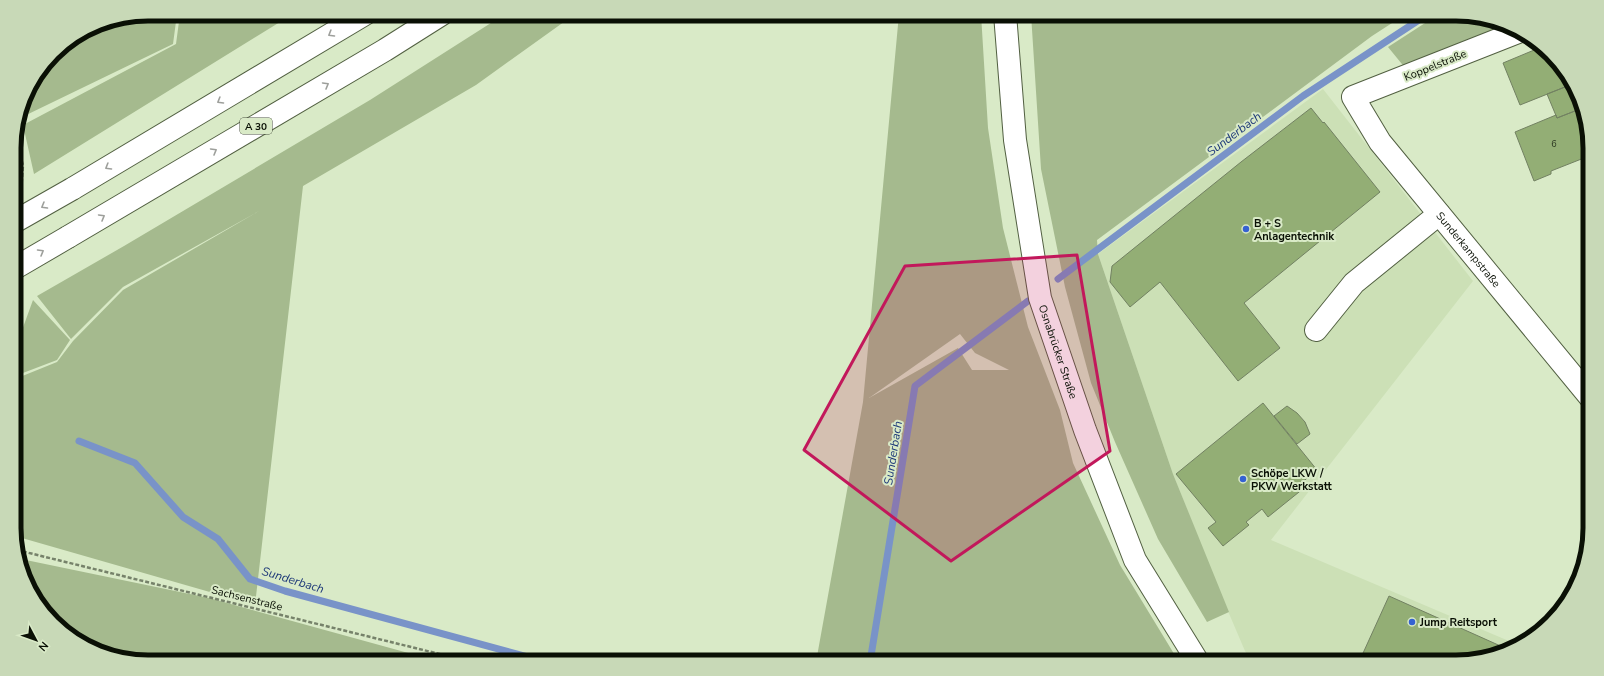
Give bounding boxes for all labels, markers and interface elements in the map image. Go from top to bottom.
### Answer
one-way arrow [328,29,335,37]
street label: Koppelstraße [1402,46,1469,85]
one-way arrow [322,82,329,89]
one-way arrow [217,96,224,103]
water label: Sunderbach [1203,108,1265,160]
road number: A 30 [240,118,272,134]
house number: 6 [1551,138,1557,150]
one-way arrow [210,148,217,155]
one-way arrow [105,163,112,170]
one-way arrow [41,201,48,208]
street label: Sunderkampstraße [1432,209,1504,291]
one-way arrow [98,214,105,221]
place label: B + S Anlagentechnik [1254,216,1335,244]
marker: B + S Anlagentechnik [1241,224,1251,234]
one-way arrow [37,250,45,257]
street label: Osnabrücker Straße [1035,303,1081,401]
water label: Sunderbach [880,420,906,486]
place label: Schöpe LKW / PKW Werkstatt [1251,466,1333,494]
marker: Schöpe LKW / PKW Werkstatt [1238,474,1248,484]
water label: Sunderbach [260,563,326,597]
street label: Sachsenstraße [210,582,284,615]
place label: Jump Reitsport [1419,615,1498,630]
marker: Jump Reitsport [1407,617,1417,627]
north arrow [16,620,56,660]
text: N [35,638,52,654]

